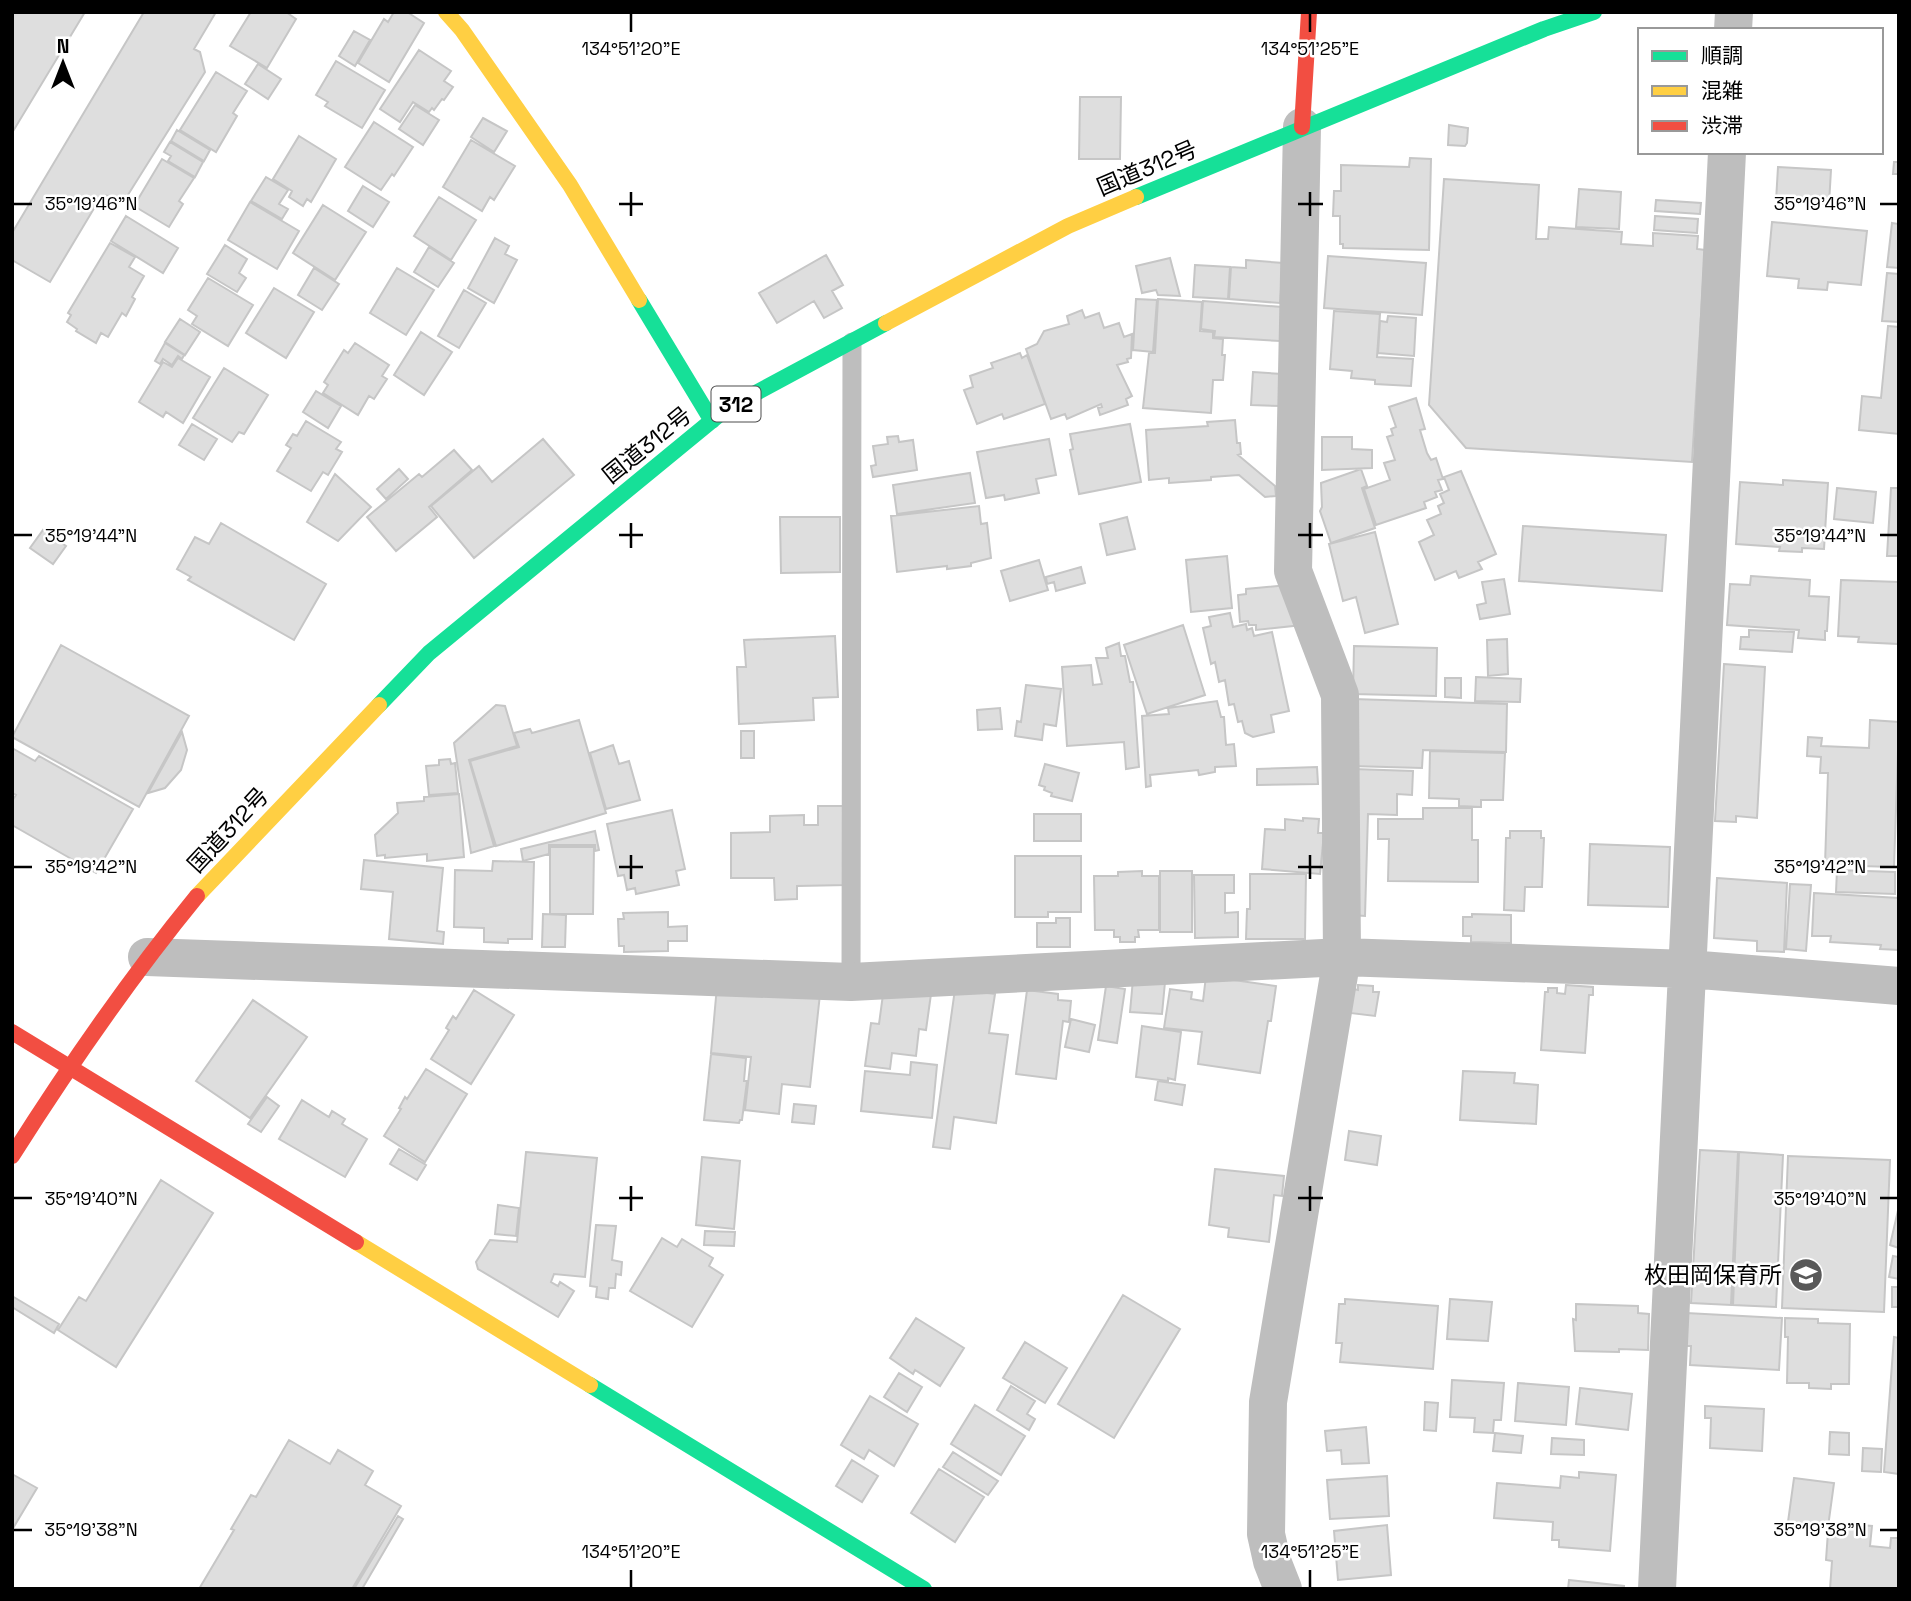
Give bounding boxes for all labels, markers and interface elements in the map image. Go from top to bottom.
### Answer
north arrow [28,28,98,98]
legend [1638,28,1883,154]
text: N [57,34,69,59]
text: 134°51'20"E [581,37,681,60]
text: 134°51'25"E [1261,37,1359,60]
text: 順調 [1701,42,1743,69]
text: 混雑 [1701,77,1743,104]
text: 渋滞 [1701,112,1743,139]
street label: 国道312号 [1092,133,1202,203]
text: 35°19'46"N [45,192,137,215]
text: 35°19'46"N [1774,192,1866,215]
road number: 312 [712,386,760,422]
street label: 国道312号 [596,400,698,490]
text: 35°19'44"N [45,524,137,547]
text: 35°19'44"N [1774,524,1866,547]
street label: 国道312号 [181,781,275,879]
text: 35°19'42"N [45,855,137,878]
text: 35°19'42"N [1774,855,1866,878]
text: 35°19'40"N [44,1187,138,1210]
text: 35°19'40"N [1773,1187,1867,1210]
school or university icon: 枚田岡保育所 [1787,1256,1825,1294]
place label: 枚田岡保育所 [1644,1260,1782,1290]
text: 35°19'38"N [44,1518,138,1541]
text: 35°19'38"N [1773,1518,1867,1541]
text: 134°51'20"E [581,1540,681,1563]
text: 134°51'25"E [1261,1540,1359,1563]

